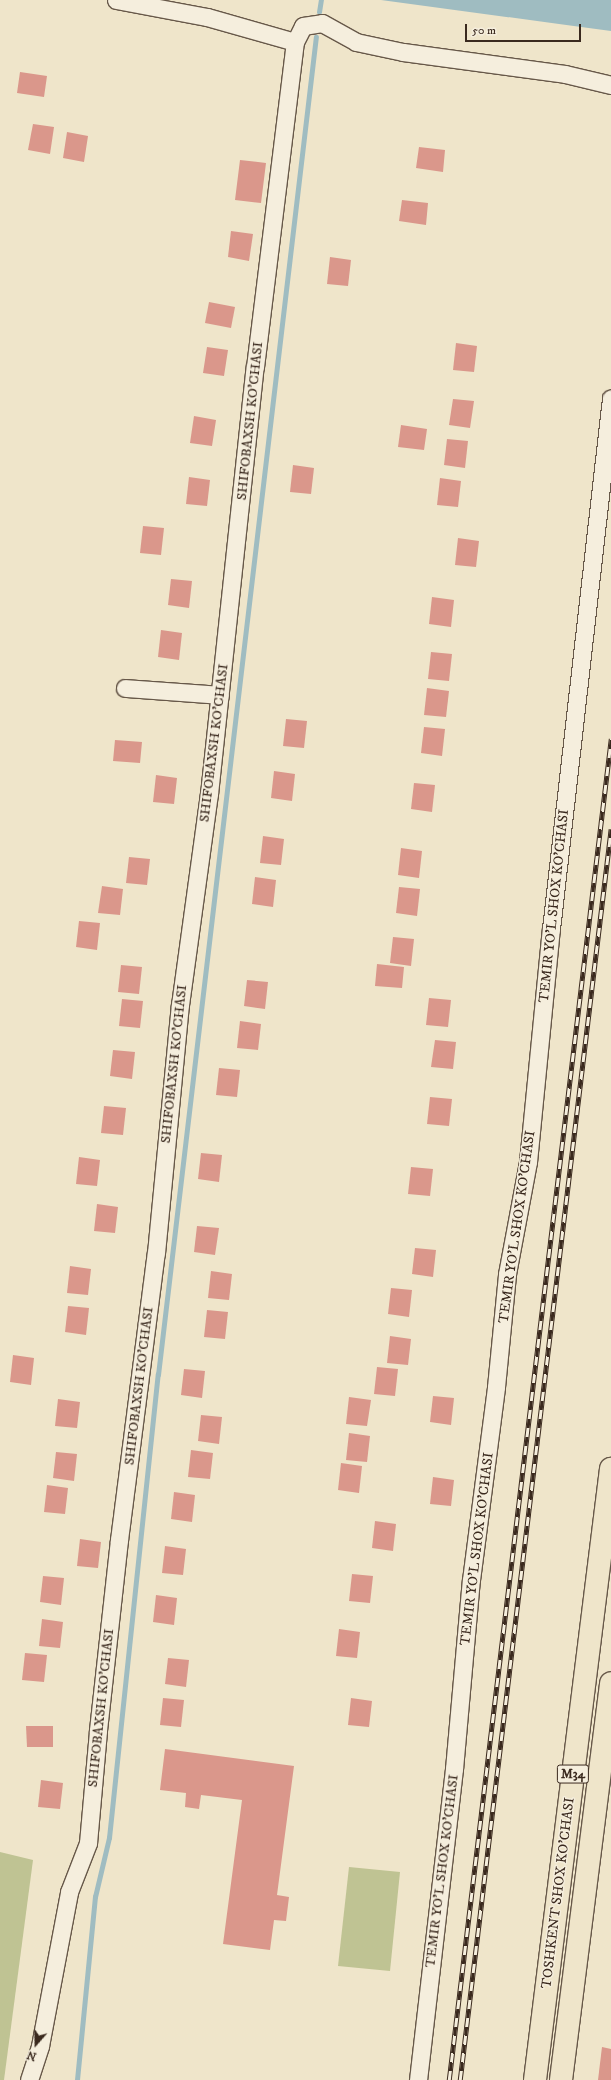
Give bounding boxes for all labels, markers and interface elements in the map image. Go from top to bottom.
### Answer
scale bar [467,16,583,42]
text: 50 m [472,23,496,38]
street label: SHIFOBAXSH KO'CHASI [233,341,267,501]
street label: SHIFOBAXSH KO'CHASI [196,663,232,823]
street label: TEMIR YO'L SHOX KO'CHASI [535,808,573,1004]
street label: SHIFOBAXSH KO'CHASI [157,984,191,1144]
street label: TEMIR YO'L SHOX KO'CHASI [495,1130,539,1324]
street label: SHIFOBAXSH KO'CHASI [121,1306,157,1466]
street label: TEMIR YO'L SHOX KO'CHASI [457,1452,497,1646]
street label: SHIFOBAXSH KO'CHASI [84,1628,118,1788]
road number: M34 [556,1763,590,1785]
street label: TEMIR YO'L SHOX KO'CHASI [422,1774,462,1968]
street label: TOSHKENT SHOX KO'CHASI [538,1797,578,1989]
north arrow [16,2024,56,2064]
text: N [25,2047,39,2063]

